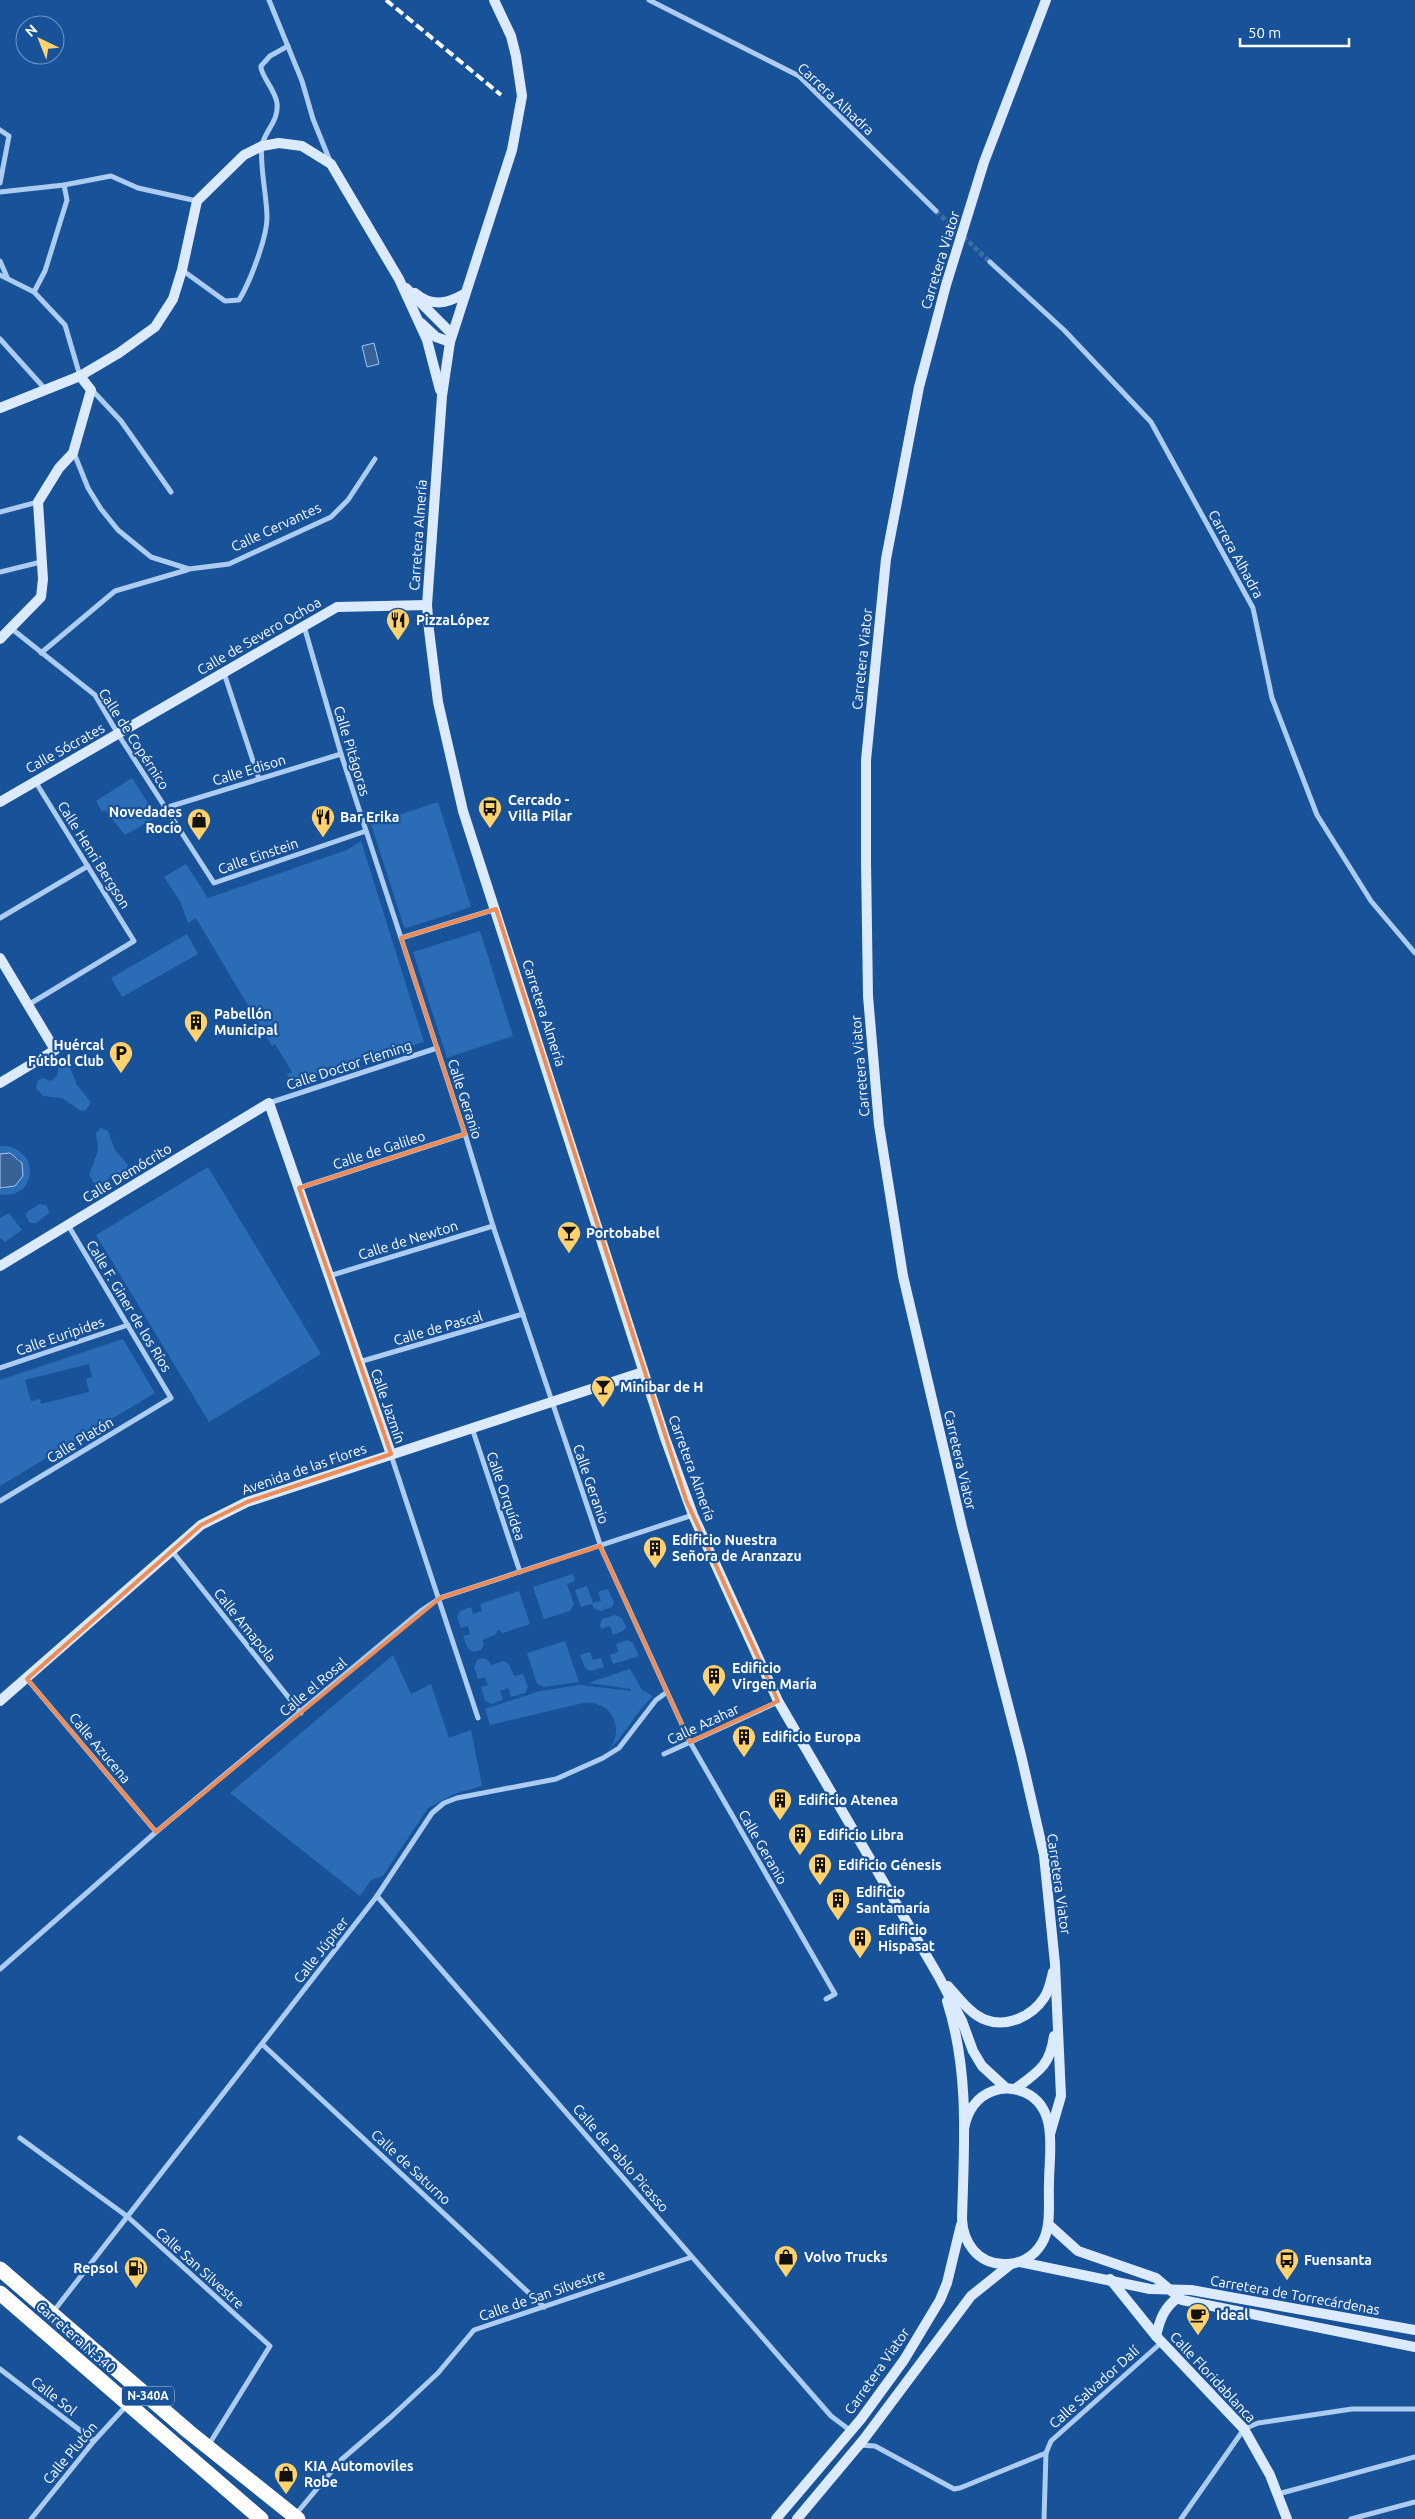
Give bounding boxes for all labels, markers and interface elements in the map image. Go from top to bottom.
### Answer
north arrow [15,15,65,65]
scale bar [1240,15,1349,47]
text: N [22,21,40,40]
text: 50 m [1248,24,1281,41]
street label: Carrera Alhadra [795,60,877,138]
street label: Carretera Viator [917,208,963,311]
street label: Carretera Almería [406,479,430,591]
street label: Calle Cervantes [229,499,323,555]
street label: Carrera Alhadra [1205,507,1267,601]
street label: Calle de Severo Ochoa [194,594,324,678]
restaurant icon: PizzaLópez [385,607,411,641]
street label: Carretera Viator [849,607,875,711]
place label: PizzaLópez [416,612,489,628]
street label: Calle de Copérnico [95,685,173,793]
street label: Calle Pitágoras [331,704,373,798]
street label: Calle Sócrates [23,720,107,776]
street label: Calle Edison [210,751,288,789]
place label: Cercado - Villa Pilar [508,792,572,824]
bus stop icon: Cercado - Villa Pilar [477,795,503,829]
street label: Calle Henri Bergson [54,798,134,912]
place label: Novedades Rocío [109,804,182,836]
restaurant icon: Bar Erika [310,804,336,838]
shop icon: Novedades Rocío [186,807,212,841]
place label: Bar Erika [340,809,399,825]
street label: Calle Einstein [216,835,300,877]
street label: Carretera Almería [519,958,569,1068]
place label: Pabellón Municipal [214,1006,278,1038]
building icon: Pabellón Municipal [183,1009,209,1043]
street label: Carretera Viator [848,1014,872,1117]
place label: Huércal Fútbol Club [28,1037,104,1069]
street label: Calle Doctor Fleming [284,1037,414,1093]
parking icon: Huércal Fútbol Club [108,1040,134,1074]
street label: Calle Geranio [445,1057,485,1141]
street label: Calle de Galileo [331,1128,427,1172]
street label: Calle Demócrito [80,1140,174,1206]
street label: Calle de Newton [356,1217,460,1263]
bar icon: Portobabel [556,1220,582,1254]
place label: Portobabel [586,1225,660,1241]
street label: Calle F. Giner de los Ríos [83,1237,175,1375]
street label: Calle de Pascal [392,1308,485,1348]
street label: Calle Euripides [14,1313,106,1359]
street label: Calle Jazmín [368,1366,408,1446]
bar icon: Minibar de H [590,1374,616,1408]
place label: Minibar de H [620,1379,703,1395]
street label: Carretera Viator [941,1409,979,1512]
street label: Carretera Almería [665,1413,719,1523]
street label: Calle Platón [44,1414,116,1466]
street label: Avenida de las Flores [239,1440,369,1498]
street label: Calle Geranio [570,1442,612,1526]
street label: Calle Orquídea [483,1449,529,1543]
place label: Edificio Nuestra Señora de Aranzazu [672,1532,802,1564]
building icon: Edificio Nuestra Señora de Aranzazu [642,1535,668,1569]
street label: Calle Amapola [211,1585,279,1665]
street label: Calle el Rosal [276,1654,350,1720]
place label: Edificio Virgen María [732,1660,817,1692]
building icon: Edificio Virgen María [701,1663,727,1697]
street label: Calle Azahar [665,1700,742,1748]
street label: Calle Azucena [66,1709,134,1787]
building icon: Edificio Europa [731,1724,757,1758]
place label: Edificio Europa [762,1729,861,1745]
building icon: Edificio Atenea [767,1787,793,1821]
place label: Edificio Atenea [798,1792,898,1808]
street label: Calle Geranio [735,1807,791,1887]
building icon: Edificio Libra [787,1822,813,1856]
place label: Edificio Libra [818,1827,904,1843]
street label: Carretera Viator [1044,1832,1074,1936]
building icon: Edificio Génesis [807,1852,833,1886]
place label: Edificio Génesis [838,1857,942,1873]
place label: Edificio Santamaría [856,1884,930,1916]
building icon: Edificio Santamaría [825,1887,851,1921]
street label: Calle Júpiter [290,1913,352,1986]
place label: Edificio Hispasat [878,1922,935,1954]
building icon: Edificio Hispasat [847,1925,873,1959]
street label: Calle de Pablo Picasso [570,2101,672,2215]
street label: Calle de Saturno [368,2126,454,2208]
street label: Calle San Silvestre [153,2224,247,2312]
shop icon: Volvo Trucks [773,2244,799,2278]
bus stop icon: Fuensanta [1274,2247,1300,2281]
place label: Volvo Trucks [804,2249,888,2265]
place label: Fuensanta [1304,2252,1372,2268]
fuel station icon: Repsol [123,2255,149,2289]
place label: Repsol [73,2260,118,2276]
street label: Calle de San Silvestre [477,2266,607,2324]
street label: Carretera de Torrecárdenas [1209,2272,1381,2318]
street label: Carretera N-340 [33,2298,119,2376]
cafe icon: Ideal [1185,2302,1211,2336]
place label: Ideal [1216,2307,1249,2323]
street label: Carretera Viator [841,2324,913,2417]
street label: Calle Floridablanca [1167,2328,1259,2426]
street label: Calle Salvador Dalí [1046,2342,1143,2432]
street label: Calle Sol [28,2373,80,2419]
road number: N-340A [122,2386,174,2406]
street label: Calle Plutón [40,2419,100,2487]
place label: KIA Automoviles Robe [304,2458,414,2490]
shop icon: KIA Automoviles Robe [273,2461,299,2495]

